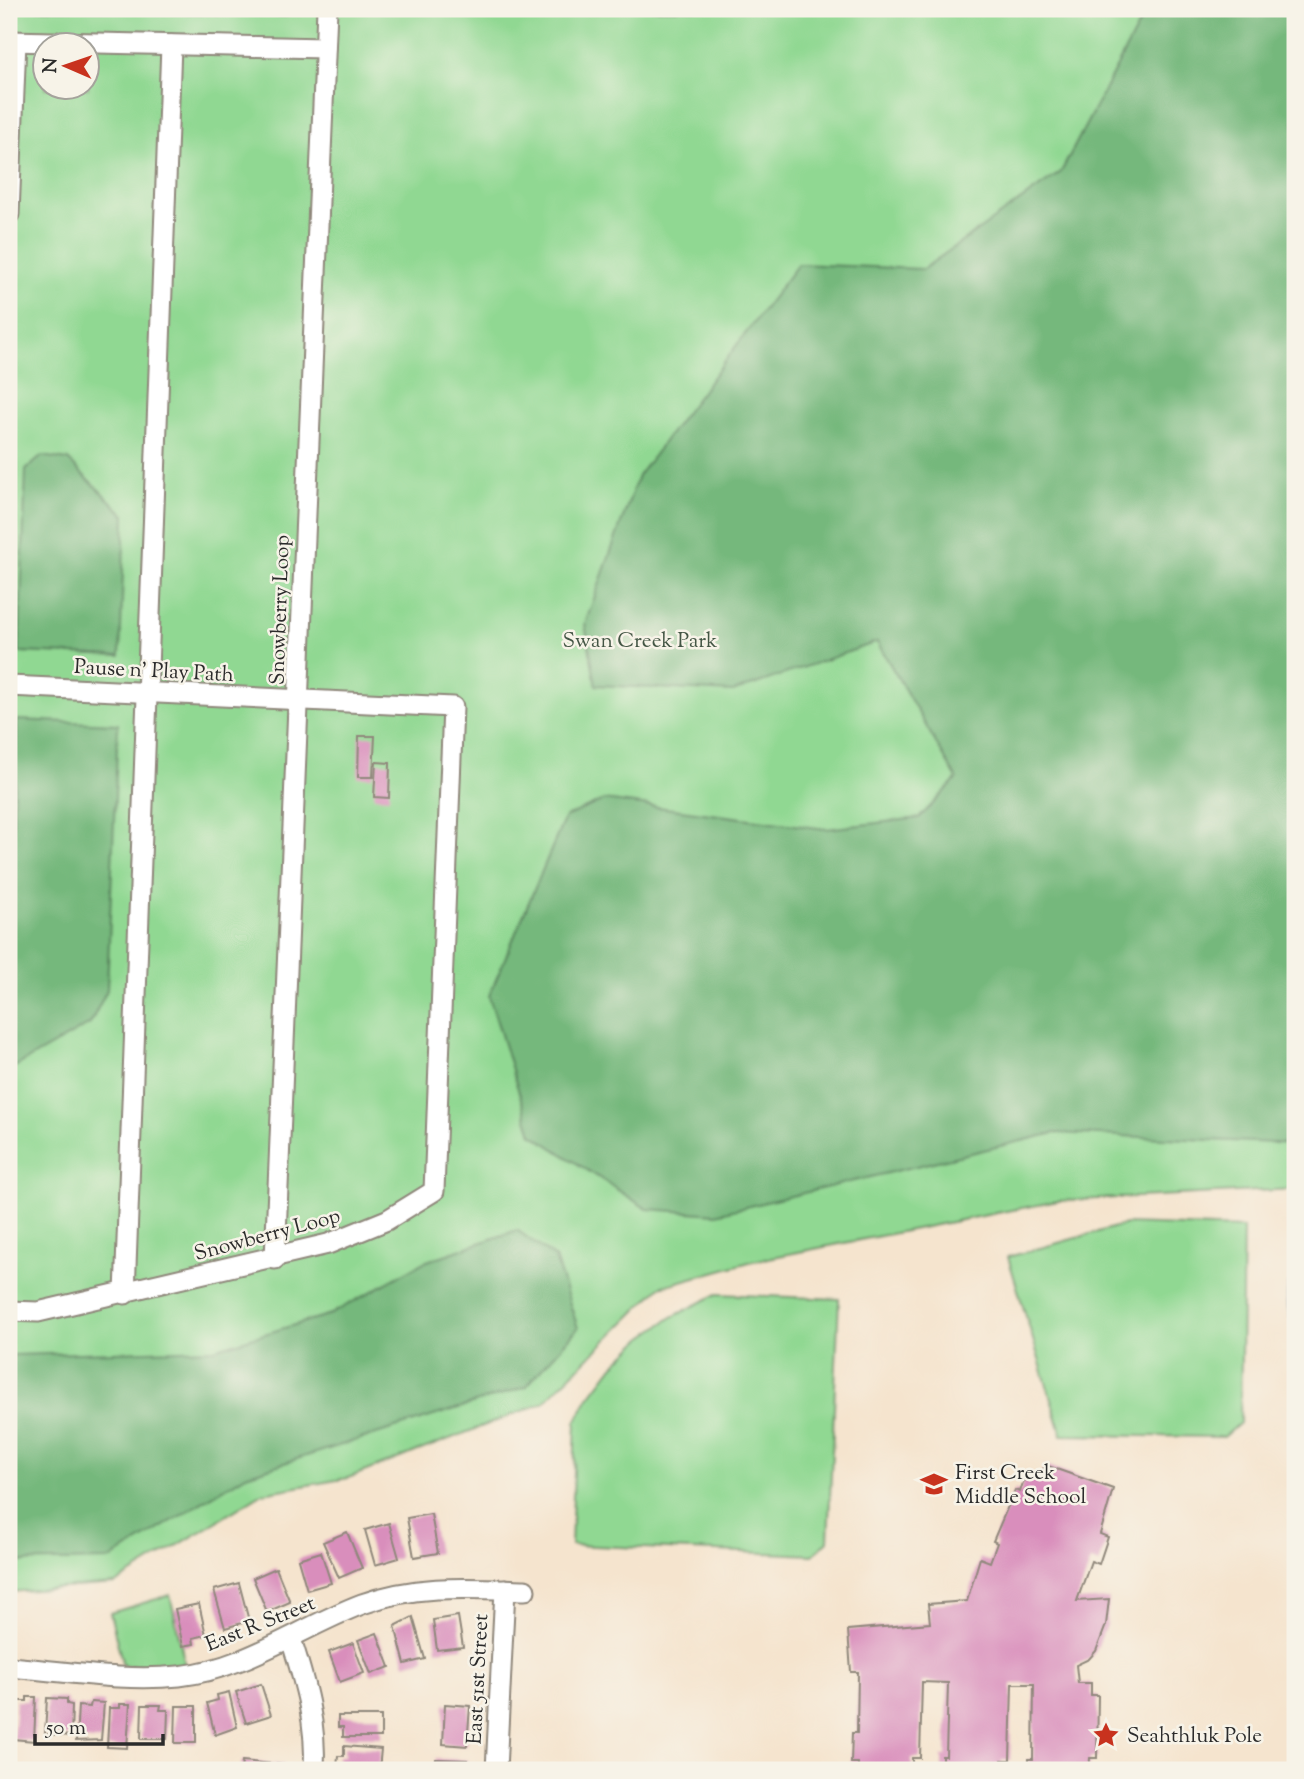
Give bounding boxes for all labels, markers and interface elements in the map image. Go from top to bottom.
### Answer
north arrow [32,32,102,102]
text: N [38,57,65,74]
street label: Snowberry Loop [263,535,299,686]
park label: Swan Creek Park [563,627,718,657]
street label: Pause n' Play Path [73,653,235,691]
street label: Snowberry Loop [191,1202,344,1270]
place label: First Creek Middle School [955,1459,1086,1513]
school or university icon: First Creek Middle School [919,1469,949,1499]
street label: East R Street [201,1589,320,1660]
street label: East 51st Street [461,1613,497,1745]
scale bar [35,1702,163,1746]
text: 50 m [45,1714,86,1744]
place icon: Seahthluk Pole [1091,1720,1121,1750]
place label: Seahthluk Pole [1127,1722,1262,1752]

